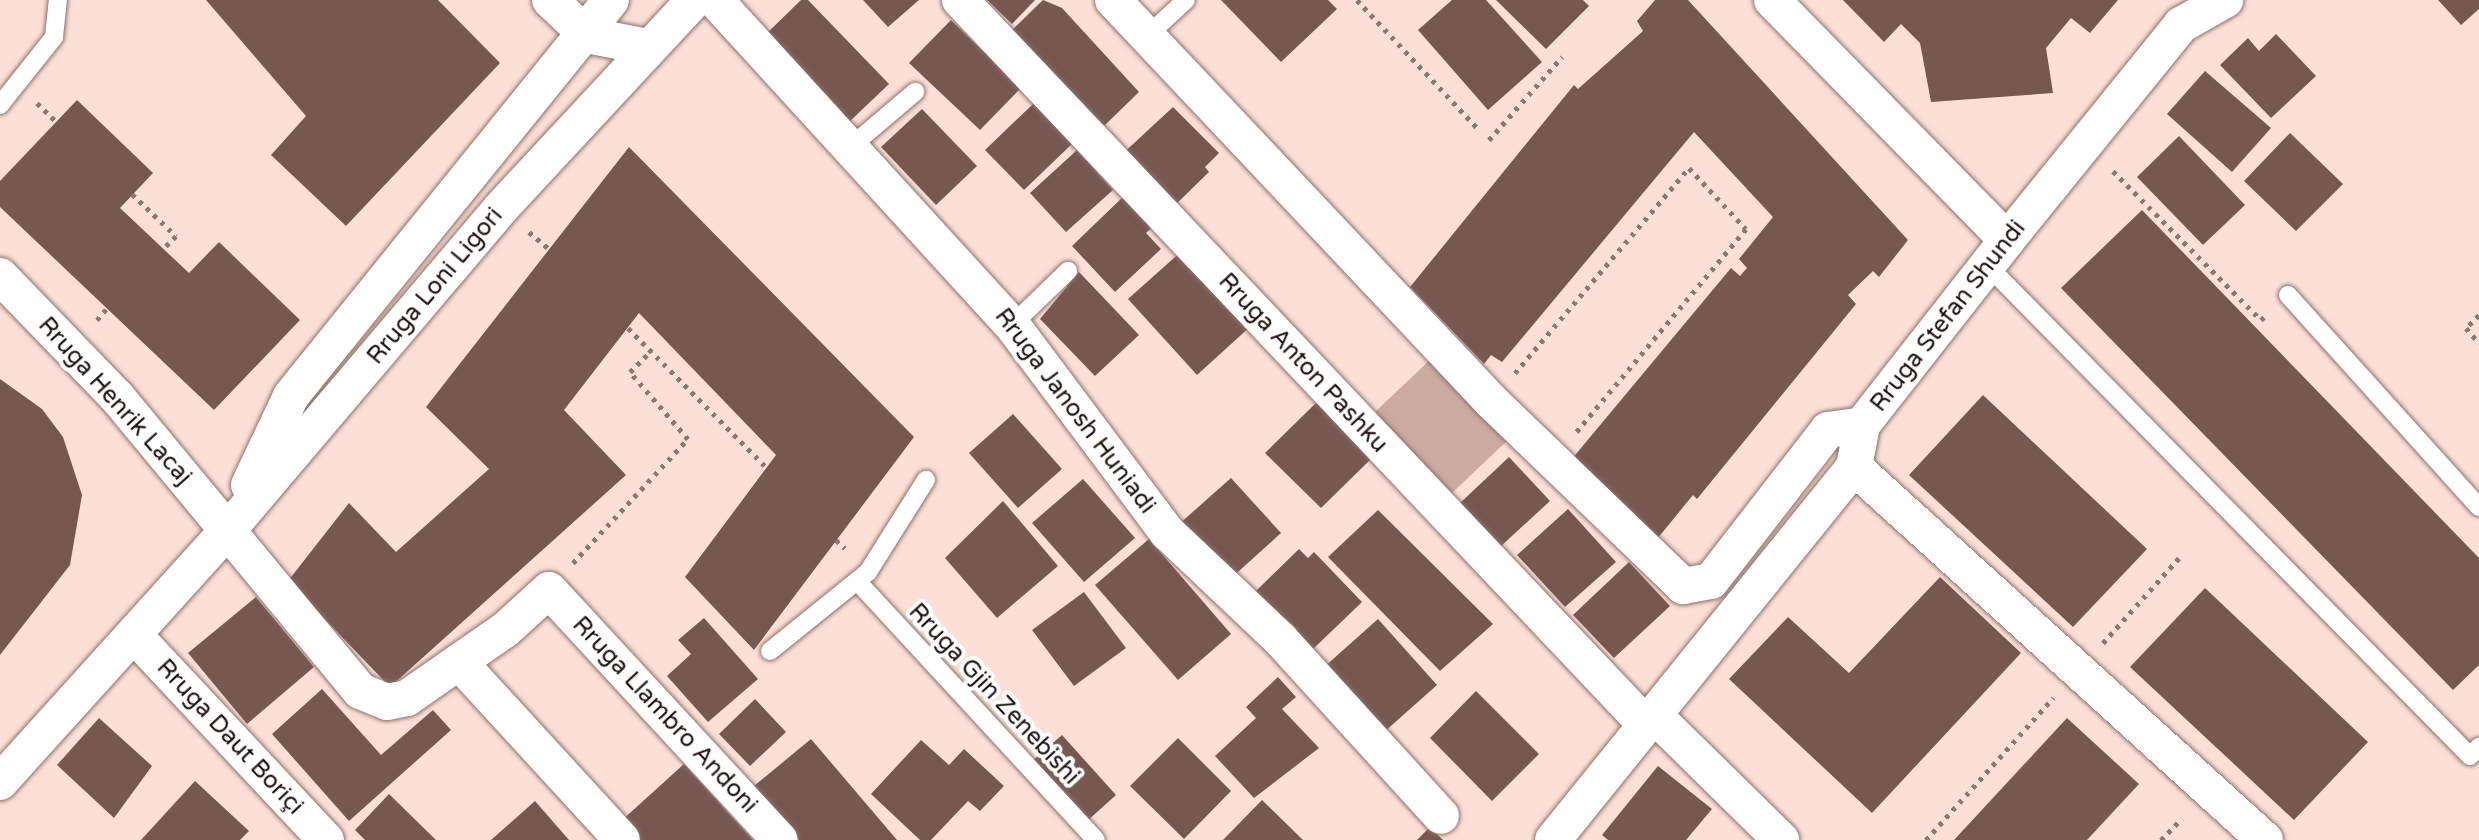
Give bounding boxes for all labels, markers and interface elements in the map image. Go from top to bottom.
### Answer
street label: Rruga Loni Ligori [361,202,509,370]
street label: Rruga Stefan Shundi [1864,214,2032,418]
street label: Rruga Anton Pashku [1212,267,1394,459]
street label: Rruga Janosh Huniadi [988,303,1162,519]
street label: Rruga Henrik Lacaj [32,311,198,491]
street label: Rruga Gjin Zenebishi [903,597,1085,791]
street label: Rruga Llambro Andoni [566,611,764,819]
street label: Rruga Daut Boriçi [151,653,309,821]

